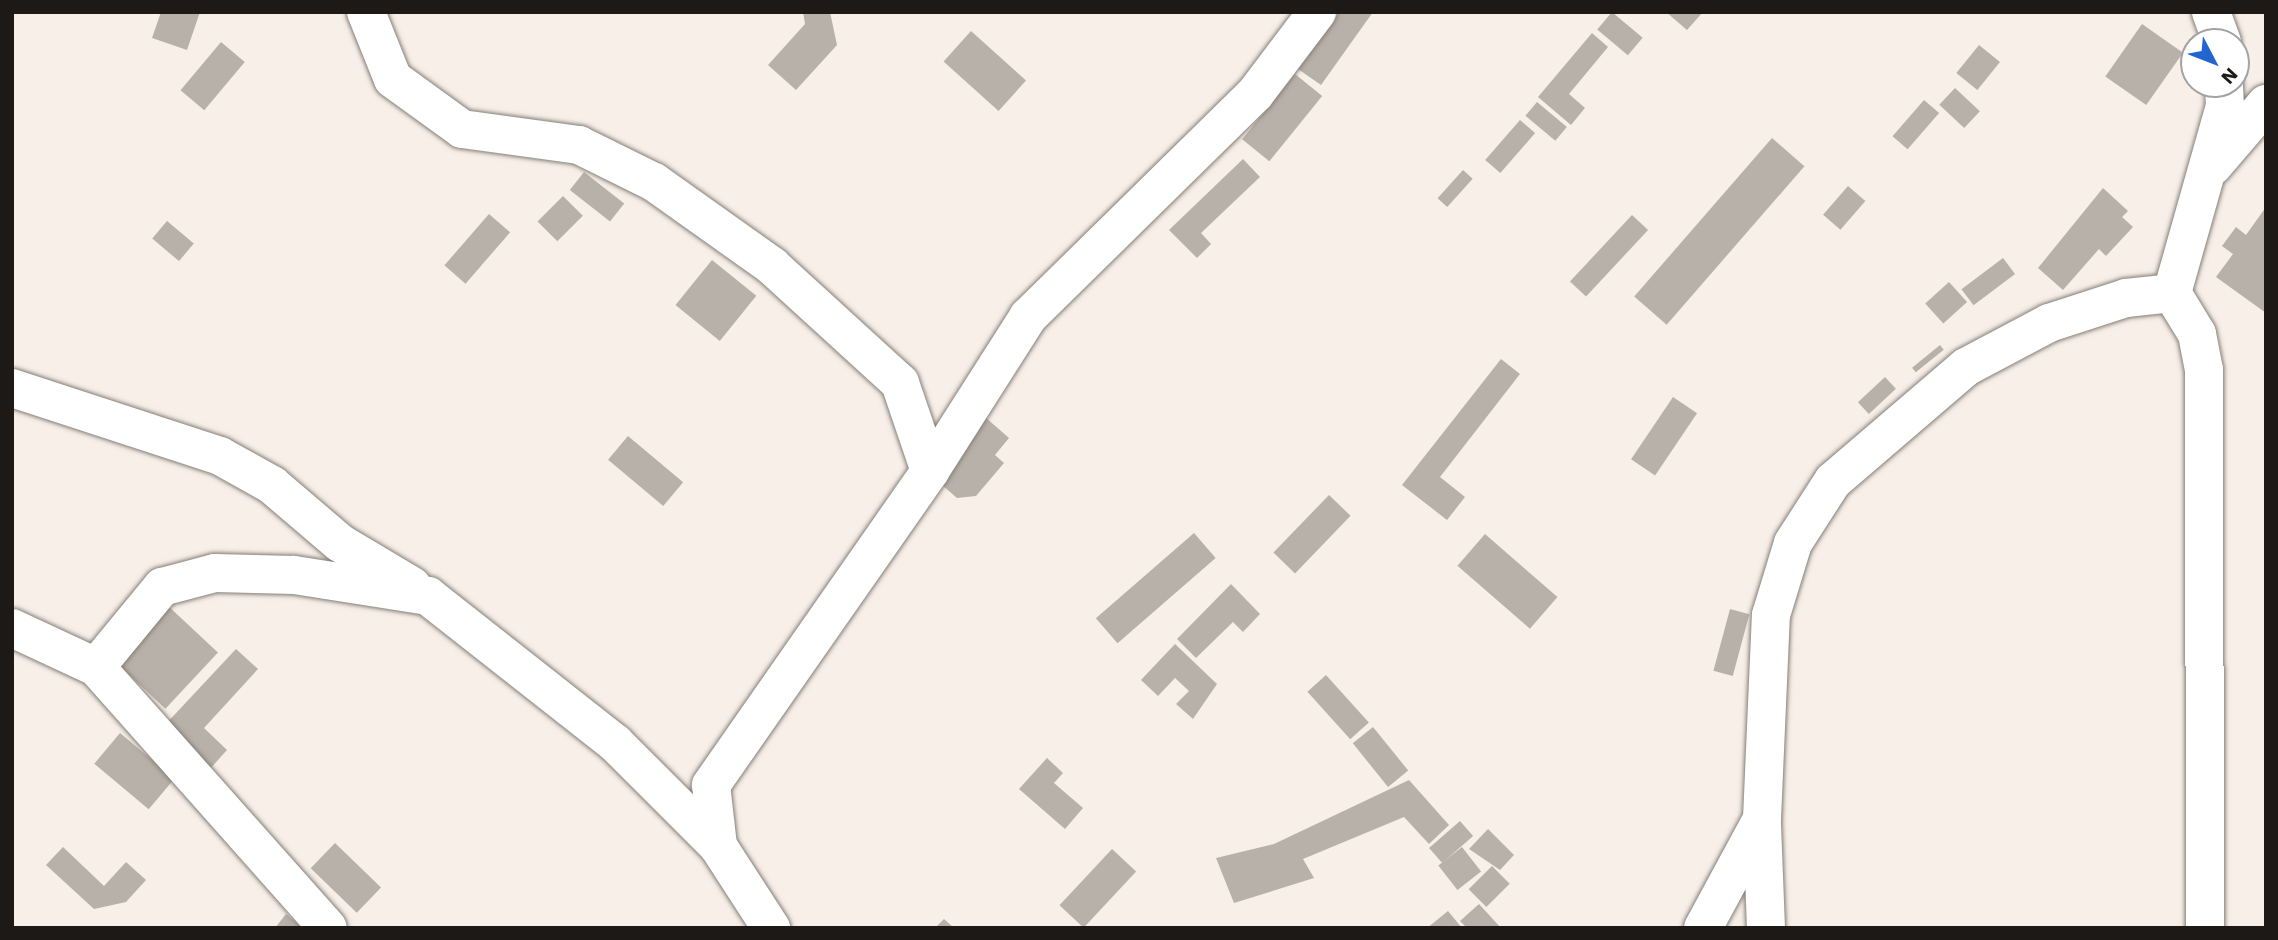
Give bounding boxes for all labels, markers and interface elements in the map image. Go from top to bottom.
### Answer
north arrow [2180,28,2250,98]
text: N [2216,63,2243,89]

